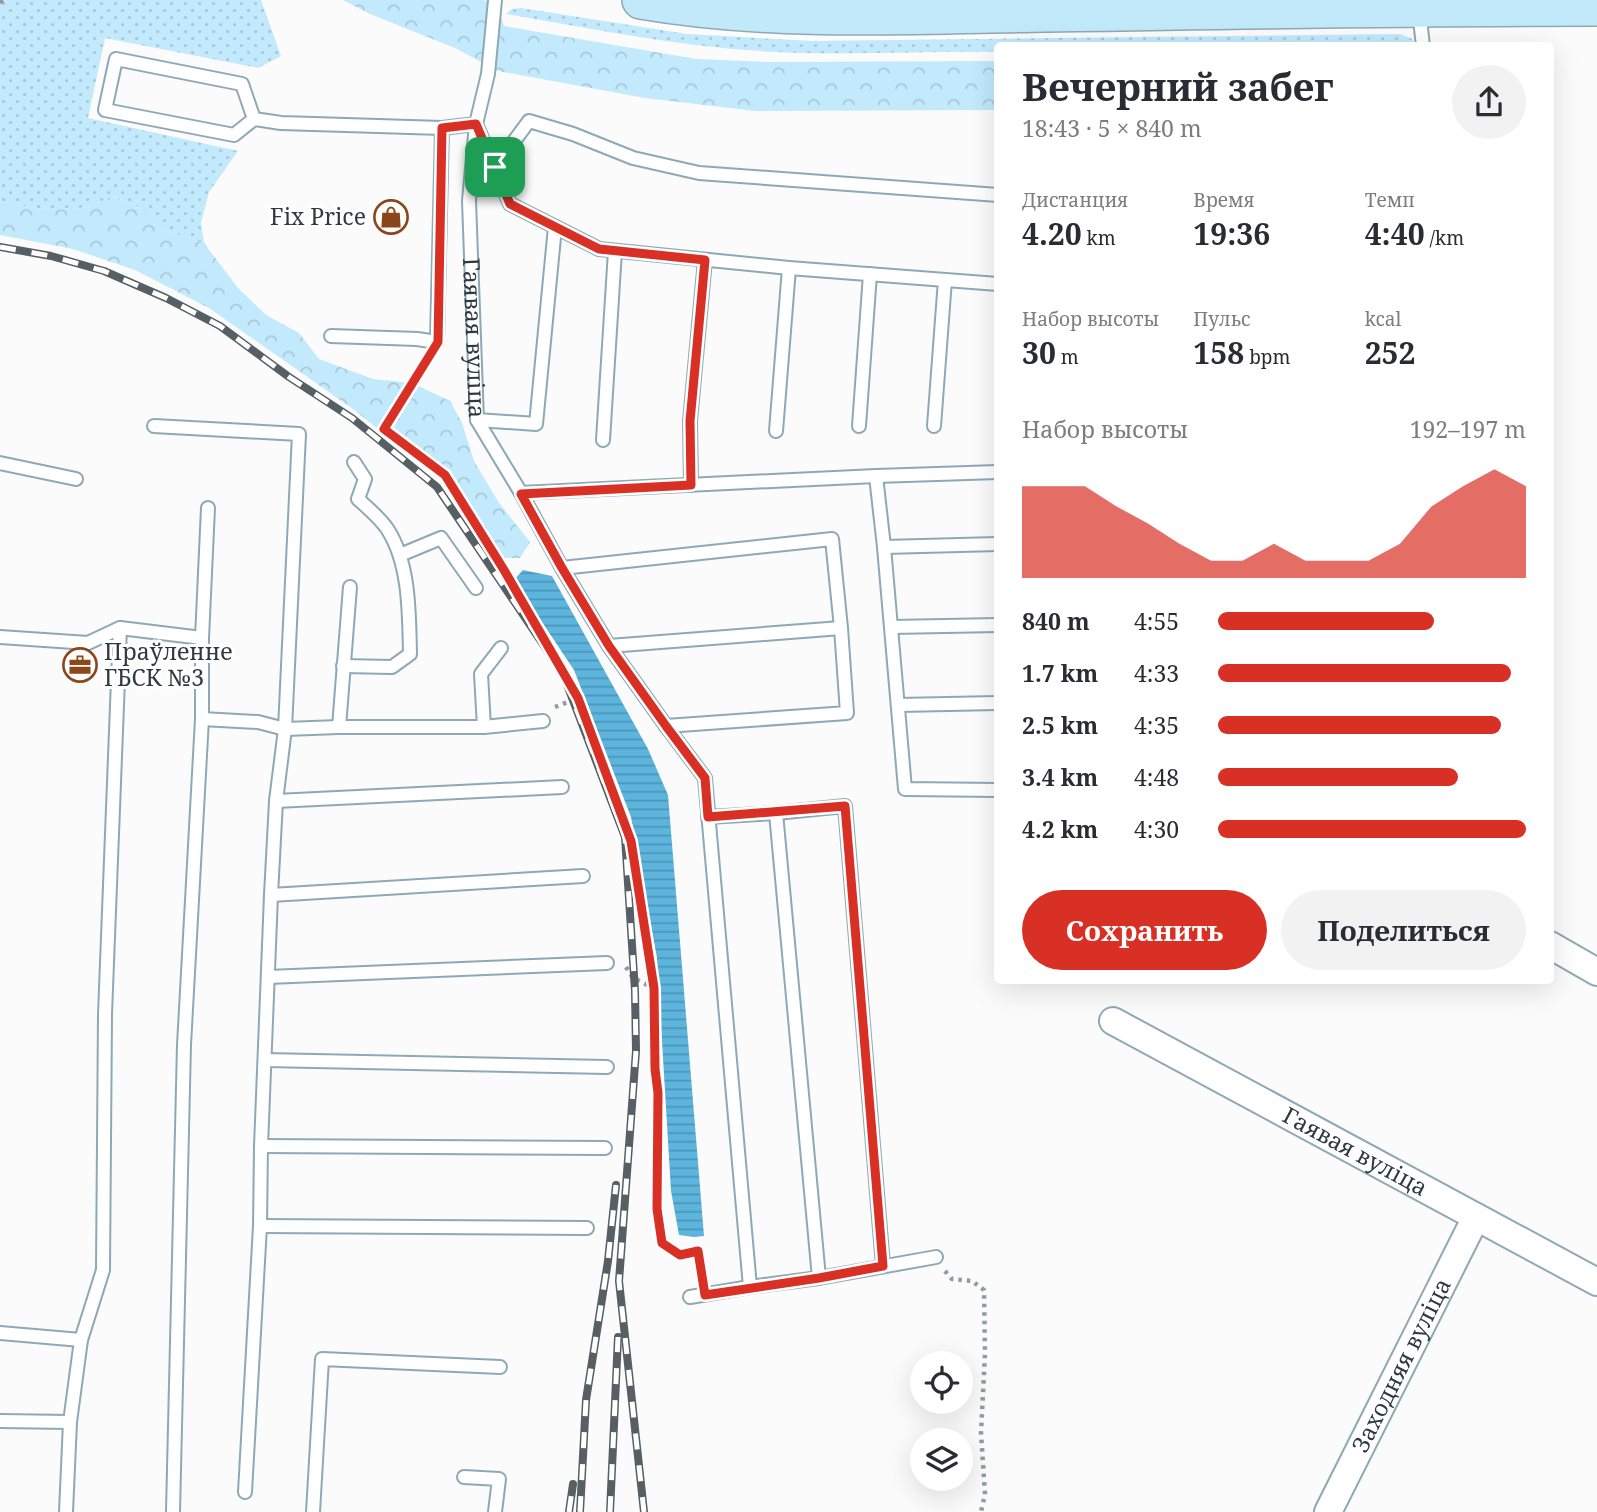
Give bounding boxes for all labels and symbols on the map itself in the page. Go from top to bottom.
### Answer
pin [465,137,525,197]
shop icon: Fix Price [372,198,410,236]
place label: Fix Price [270,200,366,232]
street label: Гаявая вуліца [456,257,494,419]
place label: Праўленне ГБСК №3 [104,635,232,693]
office icon: Праўленне ГБСК №3 [61,646,99,684]
street label: Гаявая вуліца [1277,1098,1434,1203]
street label: Заходняя вуліца [1343,1272,1458,1458]

